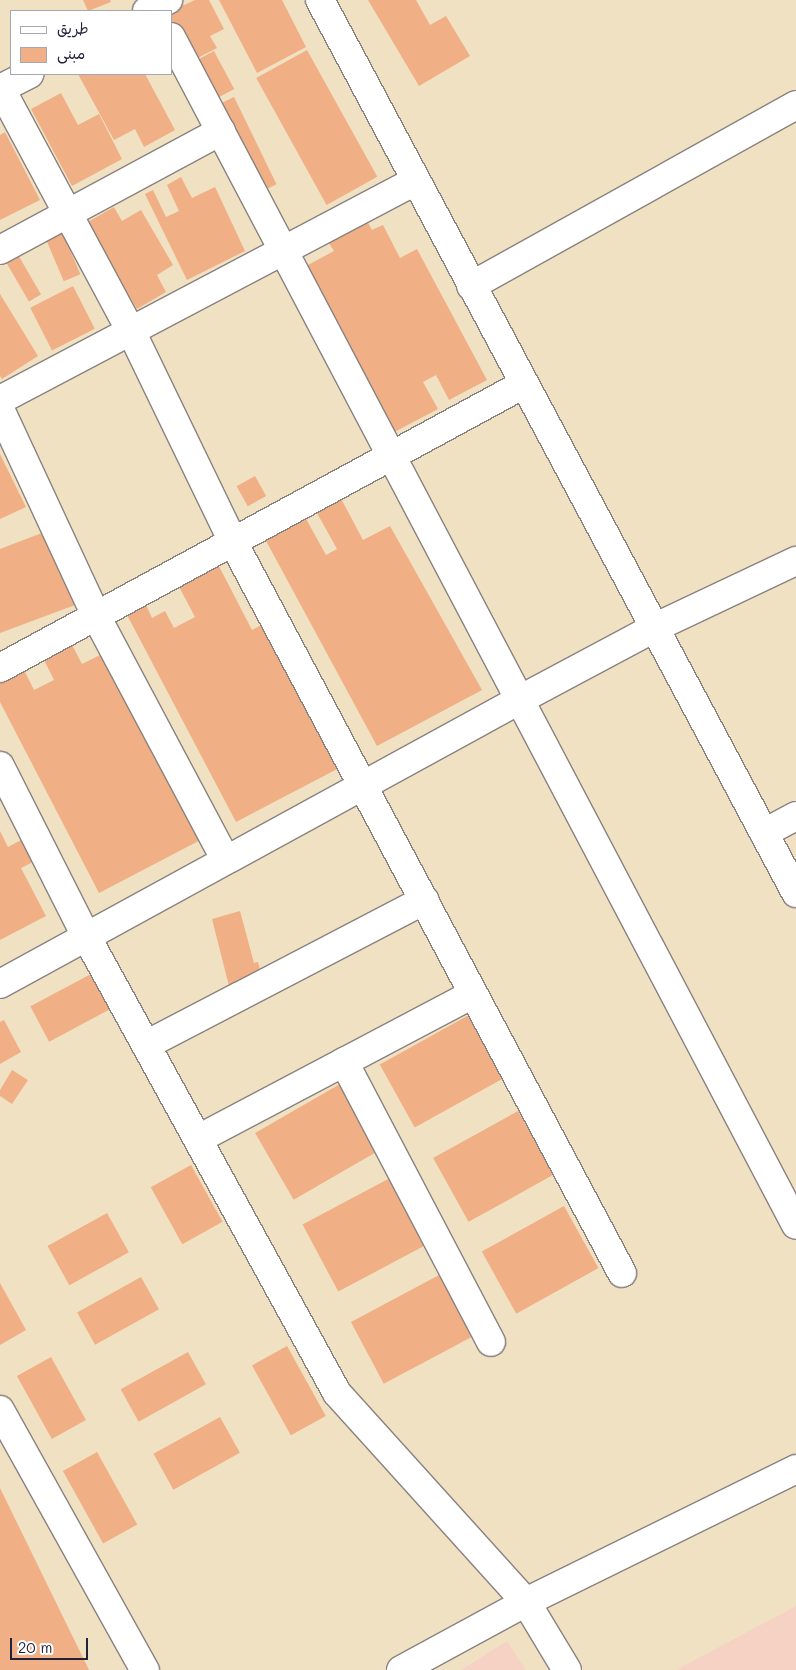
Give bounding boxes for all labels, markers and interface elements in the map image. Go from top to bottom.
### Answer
legend [10,10,172,75]
text: طريق [57,18,89,38]
text: مبنى [57,43,85,63]
scale bar [12,1628,90,1660]
text: 20 m [18,1637,52,1657]

